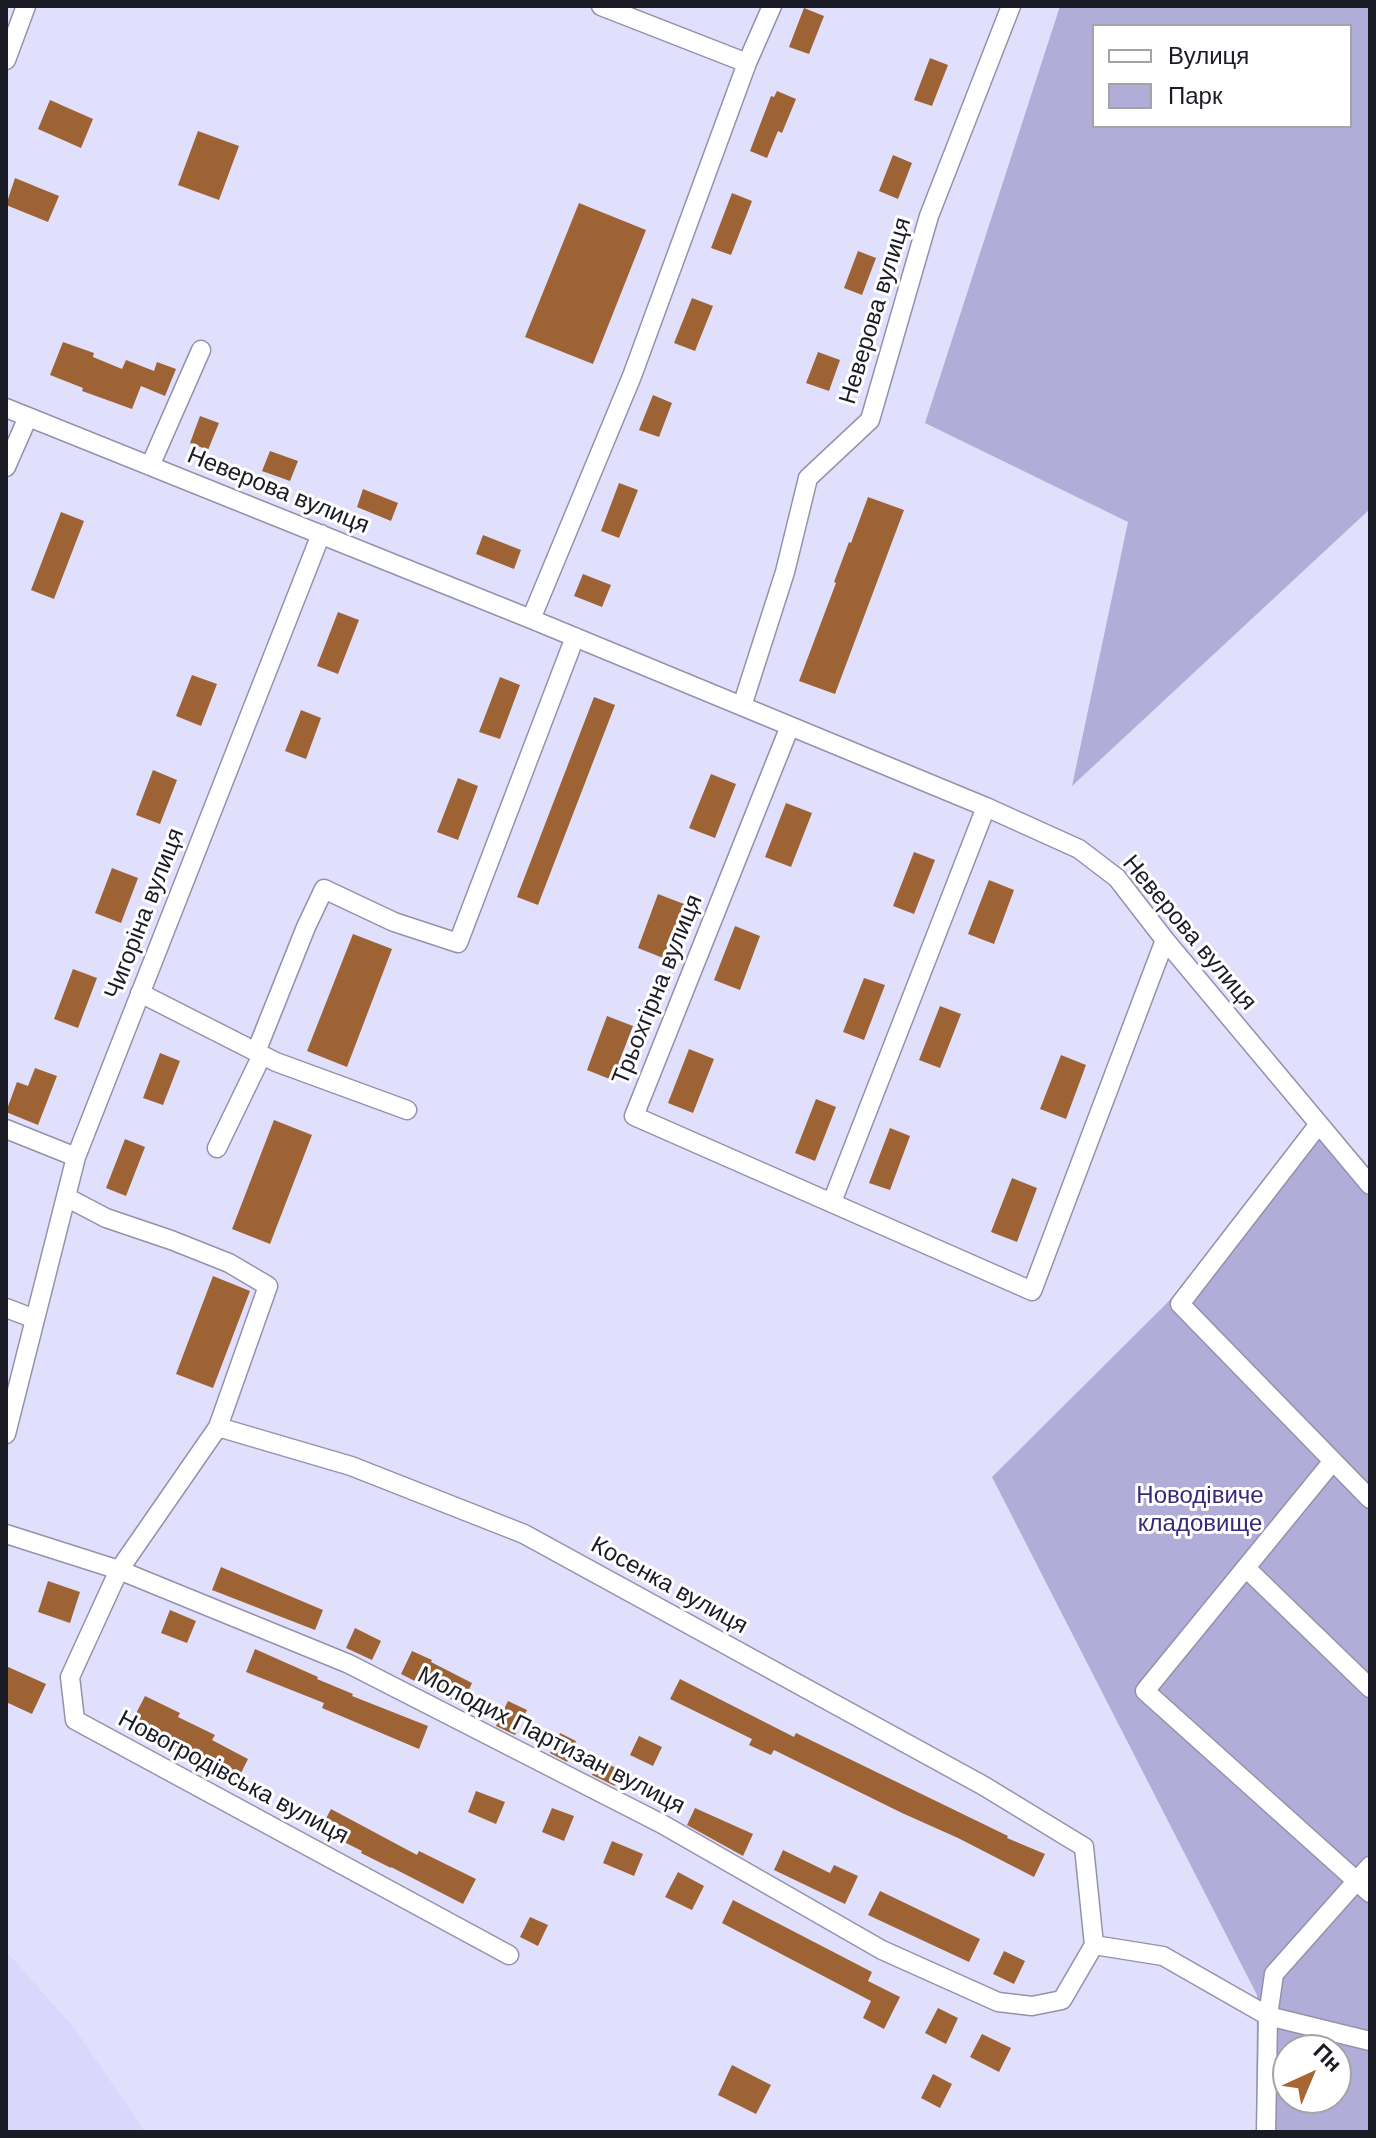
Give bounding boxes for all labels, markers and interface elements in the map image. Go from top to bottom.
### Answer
legend [1092,24,1352,128]
text: Вулиця [1168,42,1249,69]
text: Парк [1168,82,1222,109]
street label: Неверова вулиця [834,214,918,408]
street label: Неверова вулиця [183,441,373,541]
street label: Чигоріна вулиця [99,824,191,1004]
street label: Неверова вулиця [1116,850,1262,1016]
street label: Трьохгірна вулиця [607,891,709,1089]
park label: Новодівиче кладовище [1136,1482,1264,1538]
street label: Косенка вулиця [586,1531,752,1641]
street label: Молодих Партизан вулиця [413,1661,689,1821]
street label: Новогродівська вулиця [113,1705,353,1851]
north arrow [1272,2034,1352,2114]
text: Пн [1308,2039,1347,2077]

